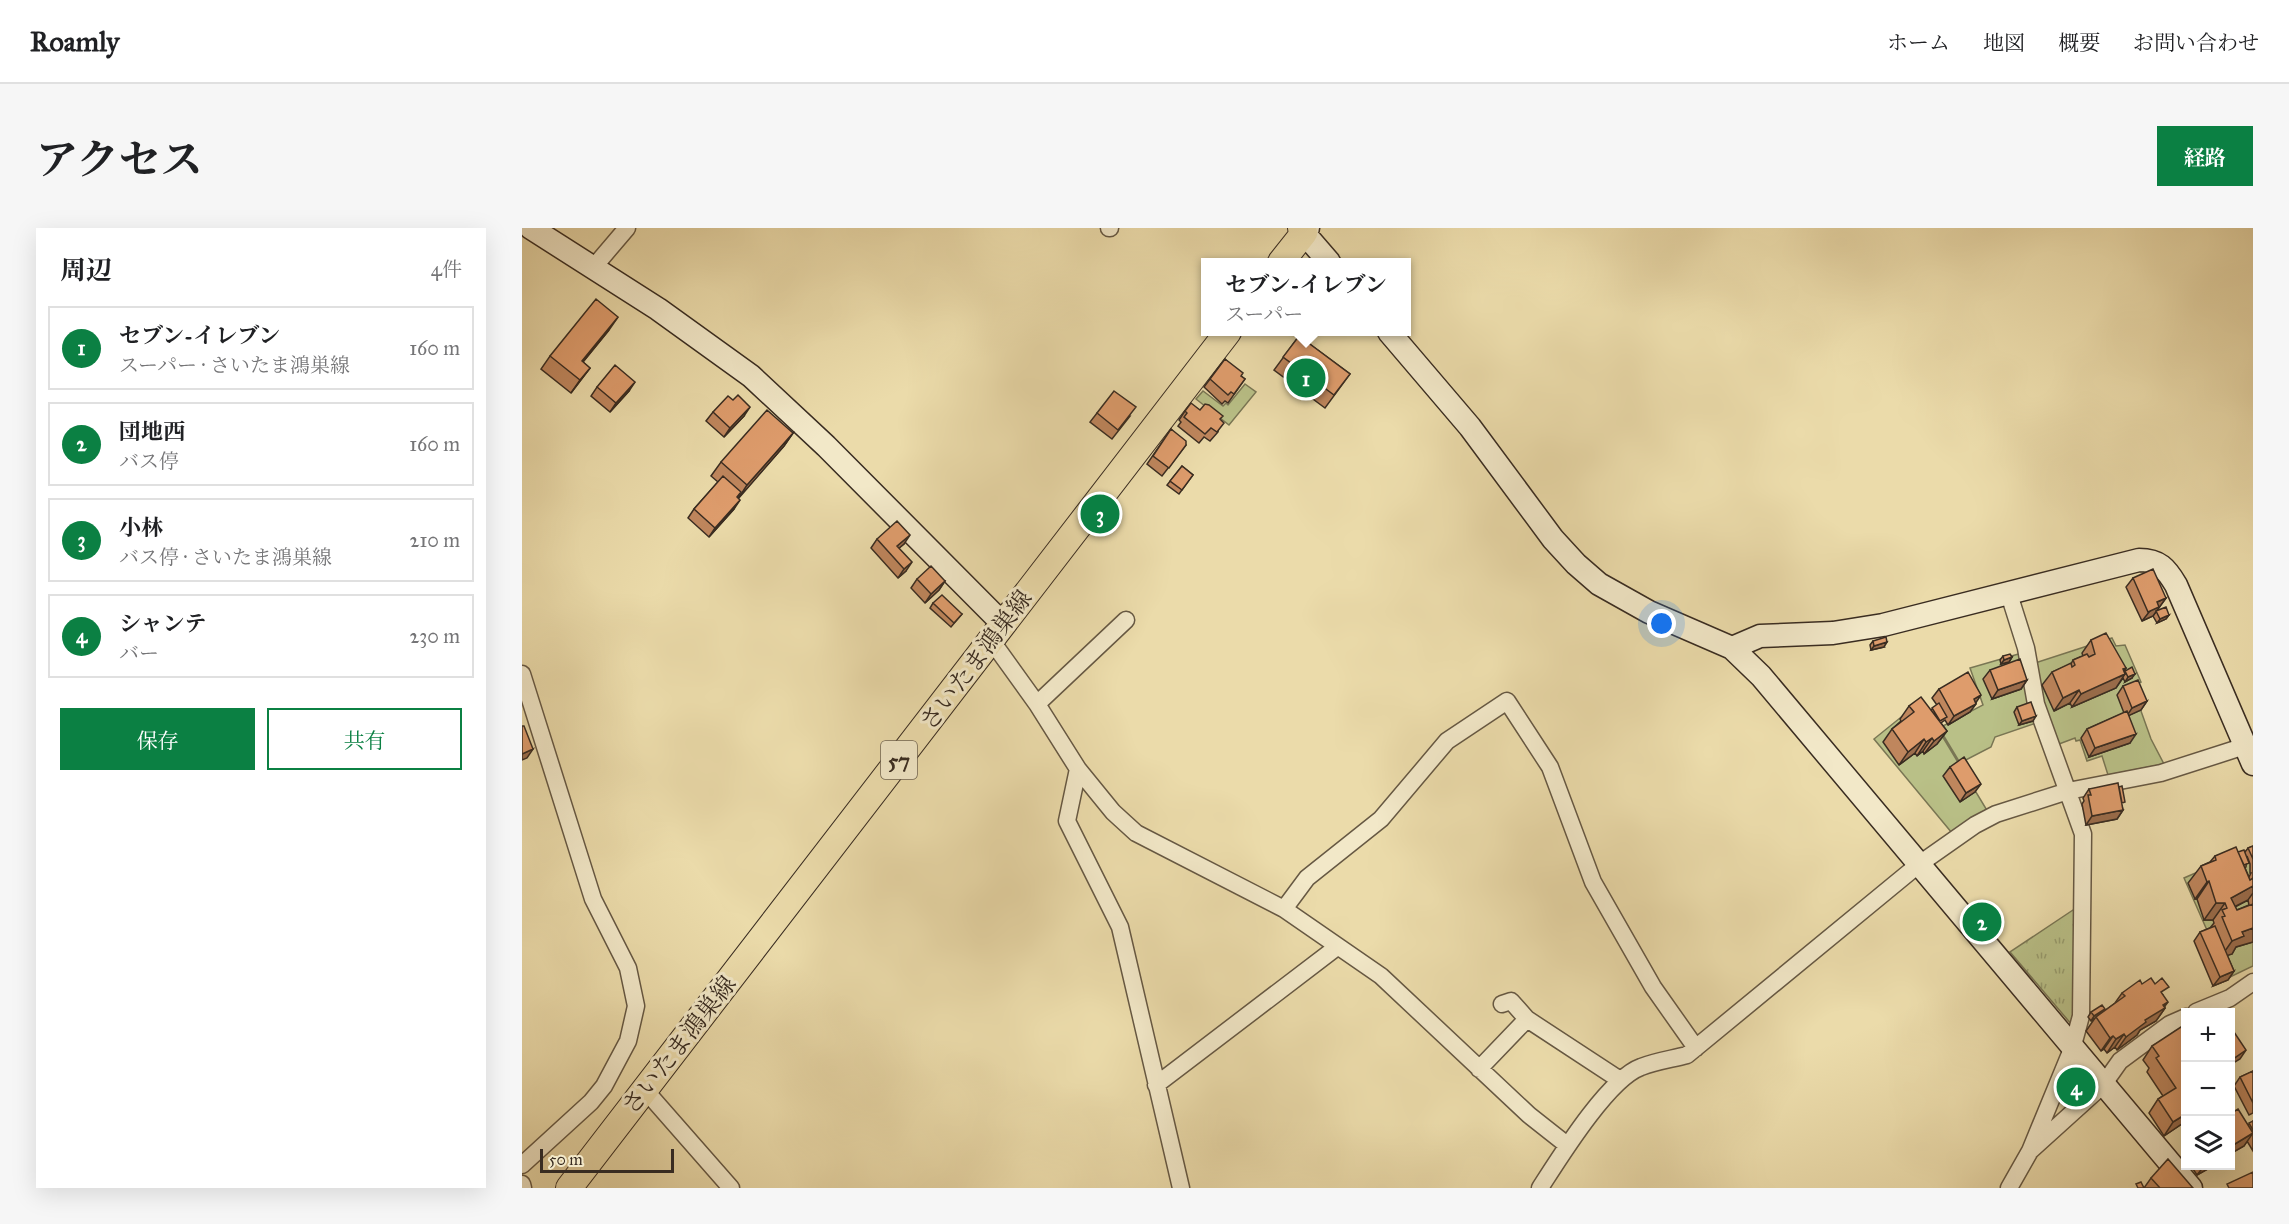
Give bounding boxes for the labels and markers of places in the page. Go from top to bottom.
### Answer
pin: 1 [1286,356,1326,400]
pin: 3 [1080,492,1120,536]
pin: 2 [1962,900,2002,944]
pin: 4 [2056,1064,2096,1110]

